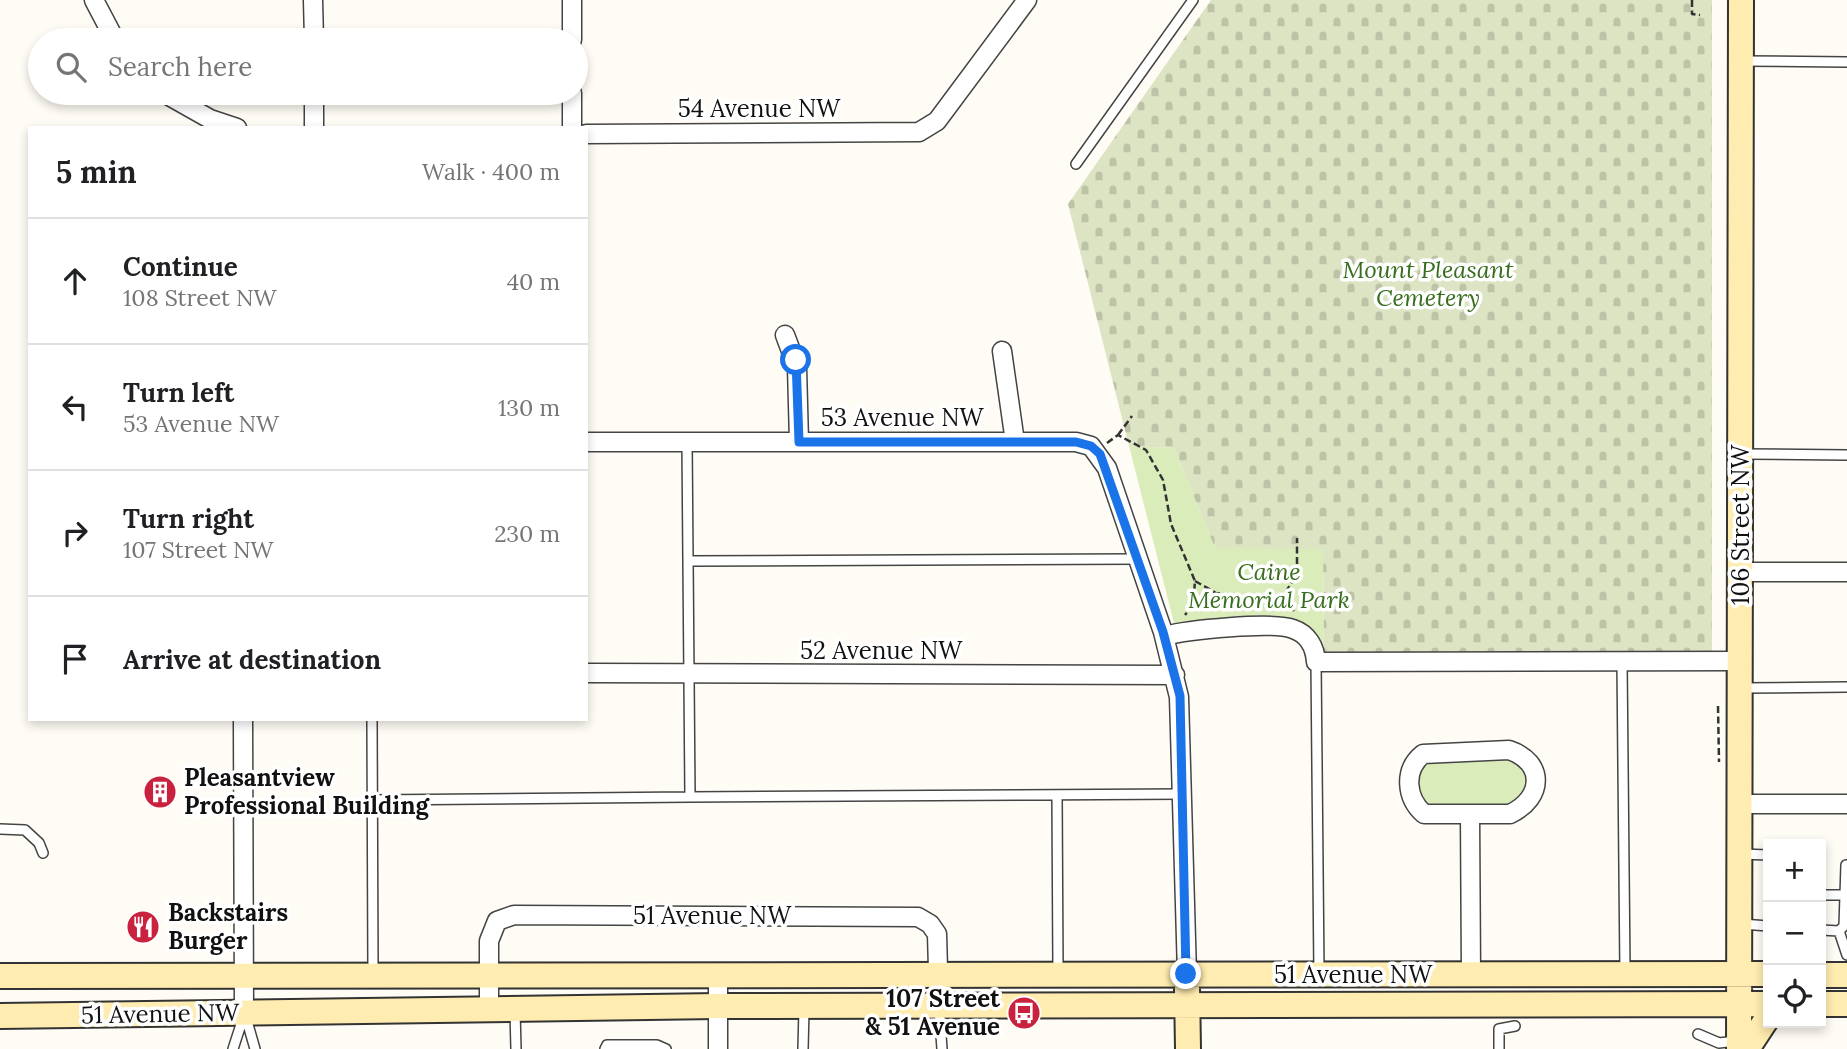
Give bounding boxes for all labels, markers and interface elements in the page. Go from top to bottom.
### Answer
search box [28,28,588,105]
icon: search [52,48,90,86]
text: Search here [108,50,252,83]
street label: 54 Avenue NW [678,93,841,124]
text: 5 min [56,153,137,191]
text: Walk · 400 m [422,157,560,186]
text: Continue [123,250,238,283]
park label: Mount Pleasant Cemetery [1343,254,1514,313]
icon: ahead [56,262,94,300]
text: 40 m [507,267,560,296]
text: 108 Street NW [123,283,276,312]
route start [780,344,811,375]
text: Turn left [123,376,234,409]
icon: left [56,388,94,426]
text: 130 m [498,393,560,422]
street label: 53 Avenue NW [821,402,984,433]
text: 53 Avenue NW [123,409,279,438]
street label: 106 Street NW [1725,444,1756,605]
text: Turn right [123,502,254,535]
icon: right [56,514,94,552]
text: 230 m [494,519,560,548]
text: 107 Street NW [123,535,273,564]
park label: Caine Memorial Park [1188,556,1350,615]
street label: 52 Avenue NW [800,635,963,666]
icon: arrive [56,640,94,678]
text: Arrive at destination [123,643,381,676]
place label: Pleasantview Professional Building [184,762,430,821]
building icon: Pleasantview Professional Building [141,773,179,811]
map controls [1763,839,1826,1028]
button: + [1763,839,1826,902]
place label: Backstairs Burger [168,897,288,956]
street label: 51 Avenue NW [633,900,792,931]
button: − [1763,902,1826,965]
restaurant icon: Backstairs Burger [124,908,162,946]
route end [1170,958,1201,989]
street label: 51 Avenue NW [1274,959,1433,990]
button: locate [1763,965,1826,1028]
place label: 107 Street & 51 Avenue [865,983,1001,1042]
bus stop icon: 107 Street & 51 Avenue [1005,994,1043,1032]
street label: 51 Avenue NW [81,997,240,1030]

